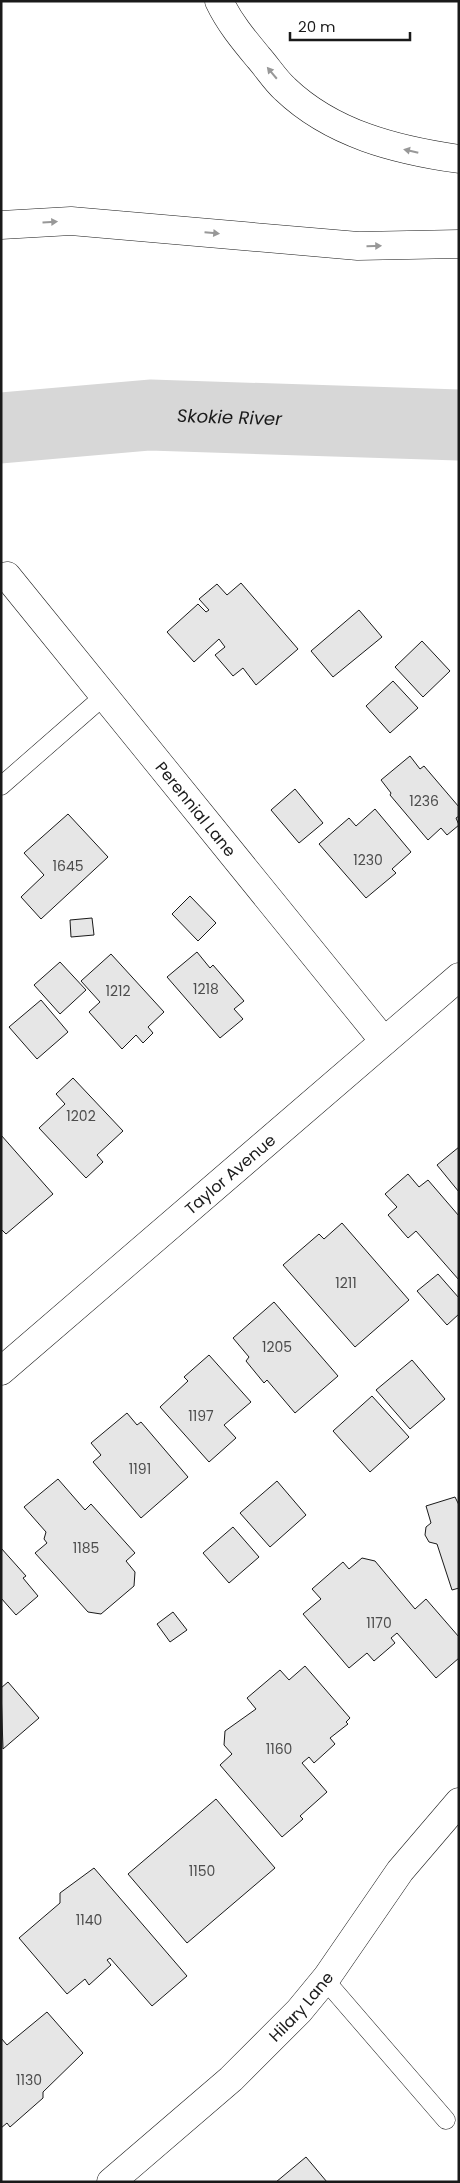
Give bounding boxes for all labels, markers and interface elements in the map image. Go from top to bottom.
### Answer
scale bar [290,10,410,42]
text: 20 m [298,16,336,37]
one-way arrow [266,67,277,80]
one-way arrow [402,147,418,155]
one-way arrow [42,218,58,226]
one-way arrow [204,230,220,238]
one-way arrow [366,241,382,249]
water label: Skokie River [177,403,284,431]
street label: Perennial Lane [150,757,241,862]
house number: 1236 [409,791,439,811]
house number: 1230 [353,850,383,870]
house number: 1645 [53,856,83,876]
house number: 1218 [193,979,219,999]
house number: 1212 [105,981,131,1001]
house number: 1202 [66,1106,96,1126]
street label: Taylor Avenue [180,1129,281,1220]
house number: 1211 [335,1273,357,1293]
house number: 1205 [262,1337,292,1357]
house number: 1197 [188,1406,214,1426]
house number: 1191 [129,1459,151,1479]
house number: 1185 [73,1538,99,1558]
house number: 1170 [366,1613,392,1633]
house number: 1160 [266,1739,292,1759]
house number: 1150 [189,1861,215,1881]
house number: 1140 [76,1910,102,1930]
street label: Hilary Lane [264,1967,339,2047]
house number: 1130 [16,2070,42,2090]

